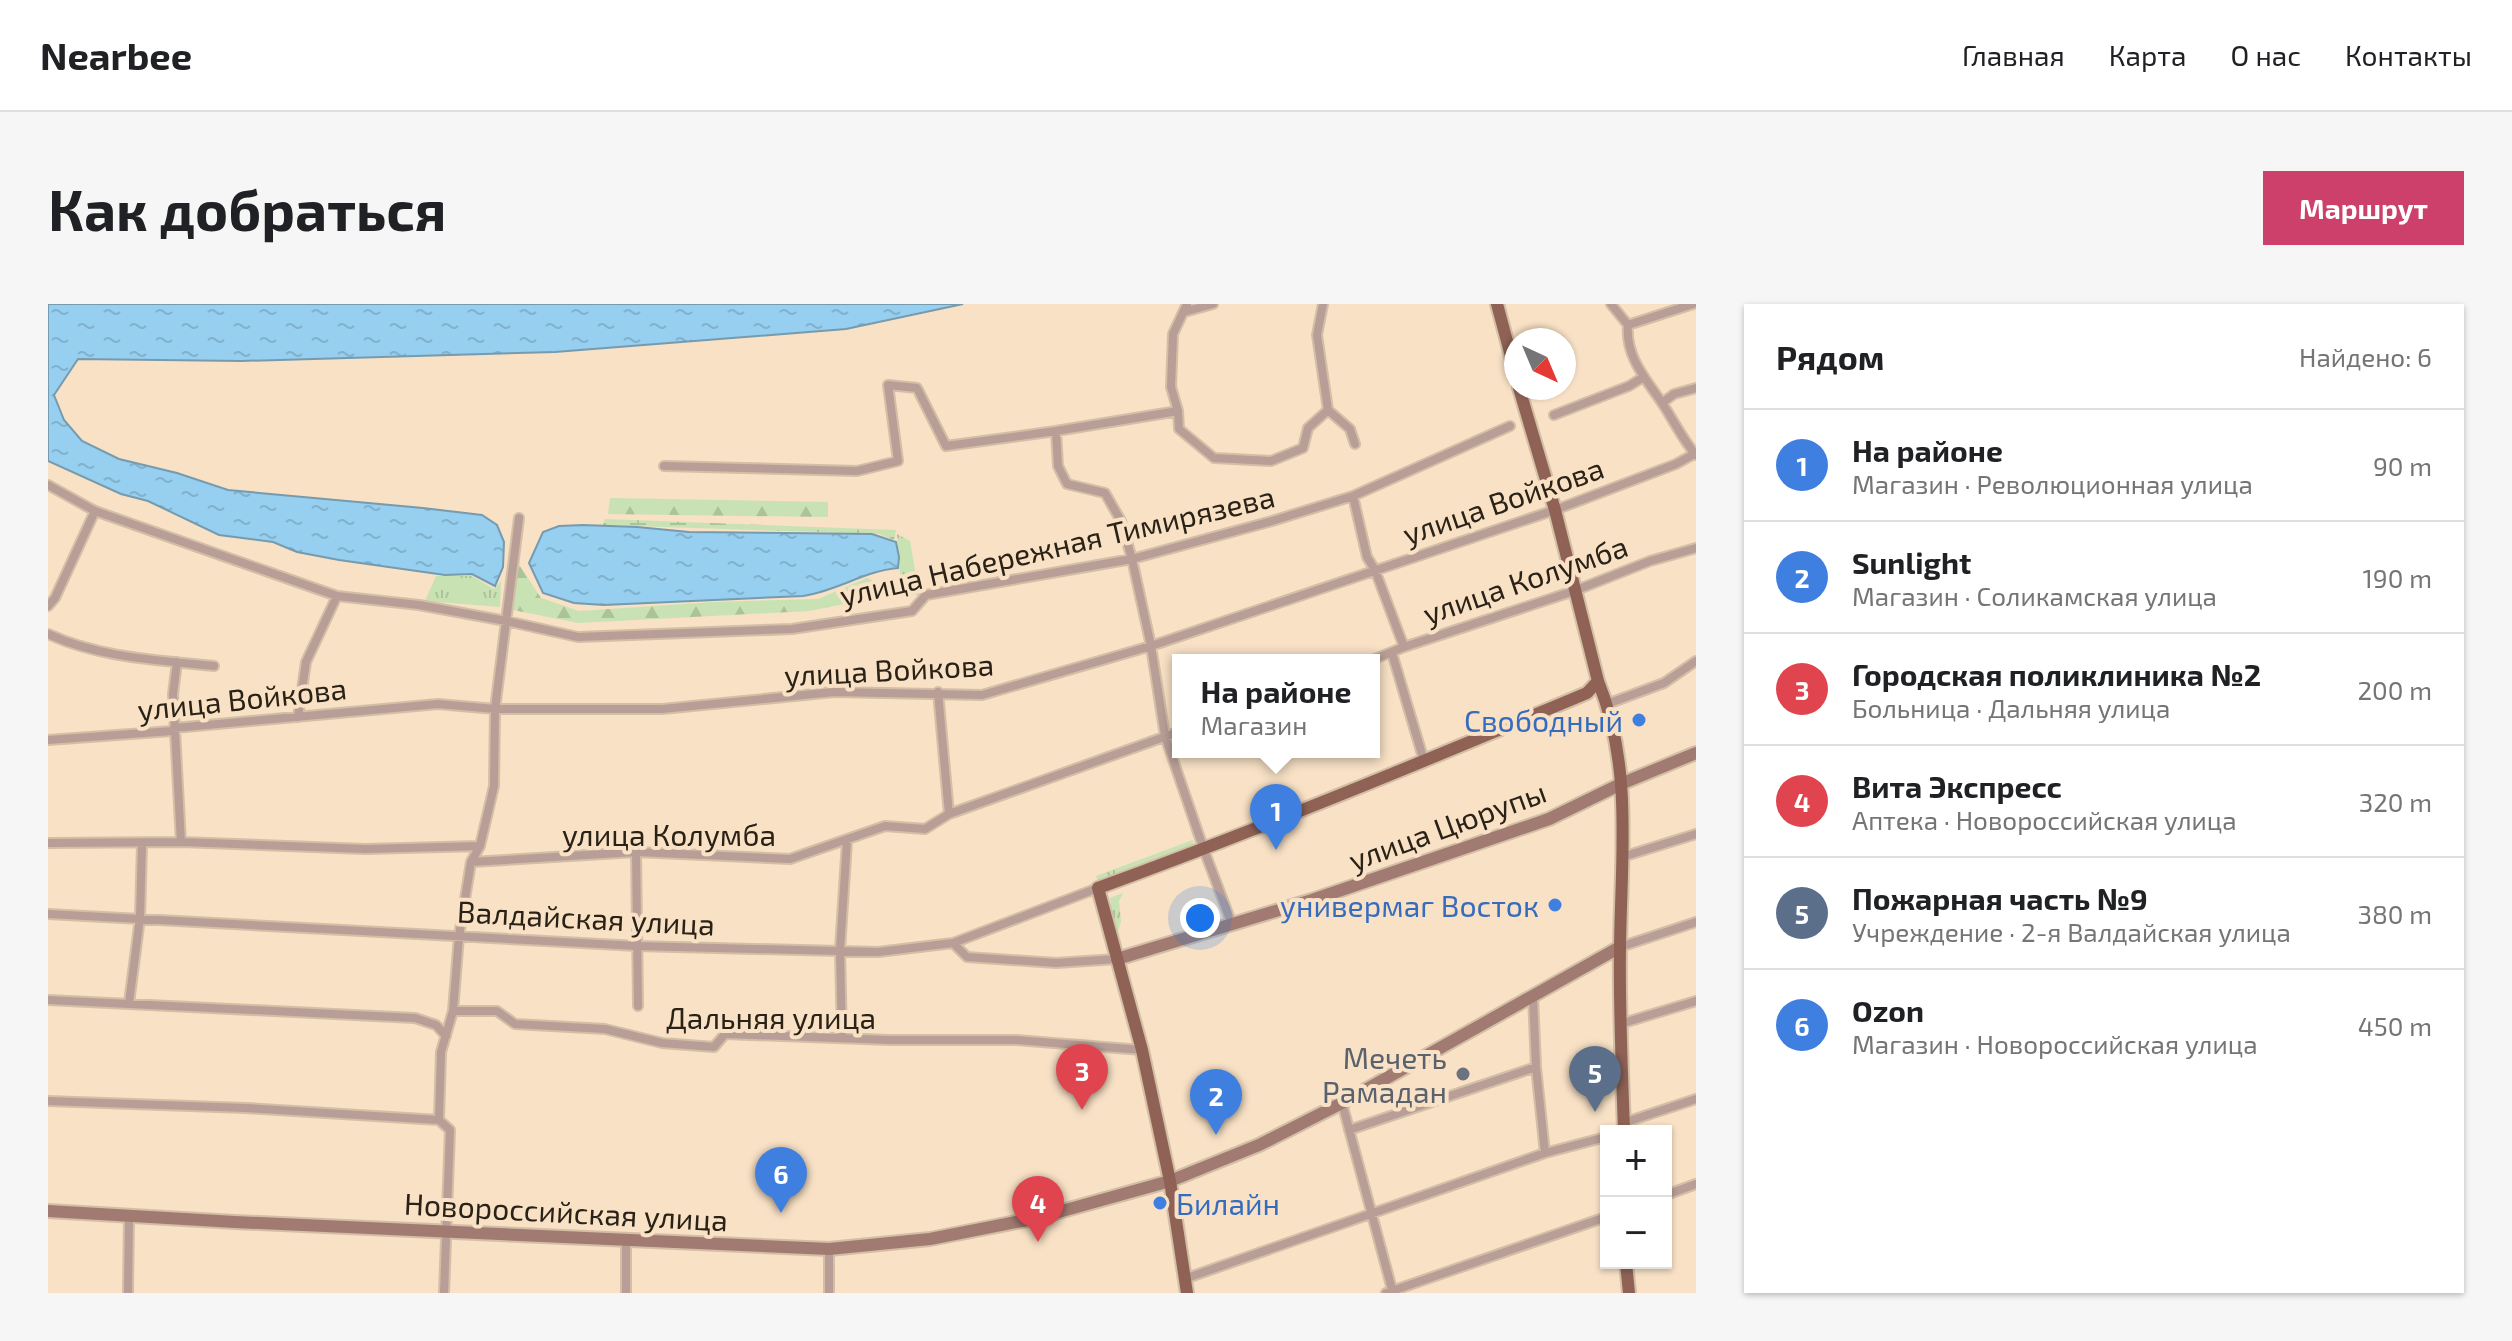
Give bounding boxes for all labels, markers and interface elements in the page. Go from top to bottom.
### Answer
text: Nearbee [40,32,192,78]
text: Главная [1962,38,2065,72]
text: Карта [2109,38,2187,72]
text: О нас [2231,38,2301,72]
text: Контакты [2345,38,2472,72]
button: Маршрут [2263,171,2464,245]
text: Как добраться [48,175,446,242]
north arrow [1504,328,1576,400]
text: Рядом [1776,336,1884,377]
text: Найдено: 6 [2299,341,2432,372]
text: На районе [1852,432,2003,468]
street label: улица Войкова [1398,449,1609,552]
text: 1 [1796,450,1808,481]
text: 90 m [2373,450,2432,481]
text: Магазин · Революционная улица [1852,468,2253,499]
street label: улица Набережная Тимирязева [836,477,1278,614]
street label: улица Колумба [1418,527,1632,632]
text: Sunlight [1852,544,1971,580]
text: 2 [1794,562,1810,593]
text: 190 m [2363,562,2432,593]
text: Магазин · Соликамская улица [1852,580,2217,611]
street label: улица Войкова [783,646,995,693]
popup [1172,654,1380,758]
text: Городская поликлиника №2 [1852,656,2261,692]
street label: улица Войкова [136,669,348,728]
text: На районе [1201,673,1351,709]
text: 3 [1795,674,1809,705]
text: 200 m [2357,674,2432,705]
text: Больница · Дальняя улица [1852,692,2170,723]
place label: Свободный [1464,702,1623,738]
text: Магазин [1201,709,1307,740]
marker: Свободный [1630,711,1648,729]
text: Вита Экспресс [1852,768,2062,804]
street label: улица Цюрупы [1343,773,1551,878]
pin: 1 [1250,784,1302,850]
text: 4 [1794,786,1810,817]
text: 320 m [2359,786,2432,817]
text: Аптека · Новороссийская улица [1852,804,2237,835]
street label: улица Колумба [562,816,776,853]
text: Пожарная часть №9 [1852,880,2148,916]
place label: универмаг Восток [1280,887,1539,924]
street label: Валдайская улица [456,892,716,943]
marker: универмаг Восток [1546,896,1564,914]
your location [1180,898,1220,938]
text: 5 [1795,898,1809,929]
text: 380 m [2358,898,2432,929]
text: Учреждение · 2-я Валдайская улица [1852,916,2291,947]
text: Ozon [1852,992,1924,1028]
street label: Дальняя улица [666,999,876,1036]
text: 6 [1794,1010,1810,1041]
text: 450 m [2358,1010,2432,1041]
text: Магазин · Новороссийская улица [1852,1028,2258,1059]
place label: Мечеть Рамадан [1322,1039,1447,1109]
pin: 3 [1056,1044,1108,1110]
pin: 5 [1569,1046,1621,1112]
marker: Мечеть Рамадан [1454,1065,1472,1083]
pin: 2 [1190,1069,1242,1135]
map controls [1600,1125,1672,1269]
button: + [1600,1125,1672,1197]
pin: 6 [755,1147,807,1213]
pin: 4 [1012,1176,1064,1242]
street label: Новороссийская улица [403,1185,729,1238]
place label: Билайн [1176,1185,1280,1221]
marker: Билайн [1151,1194,1169,1212]
button: − [1600,1197,1672,1269]

